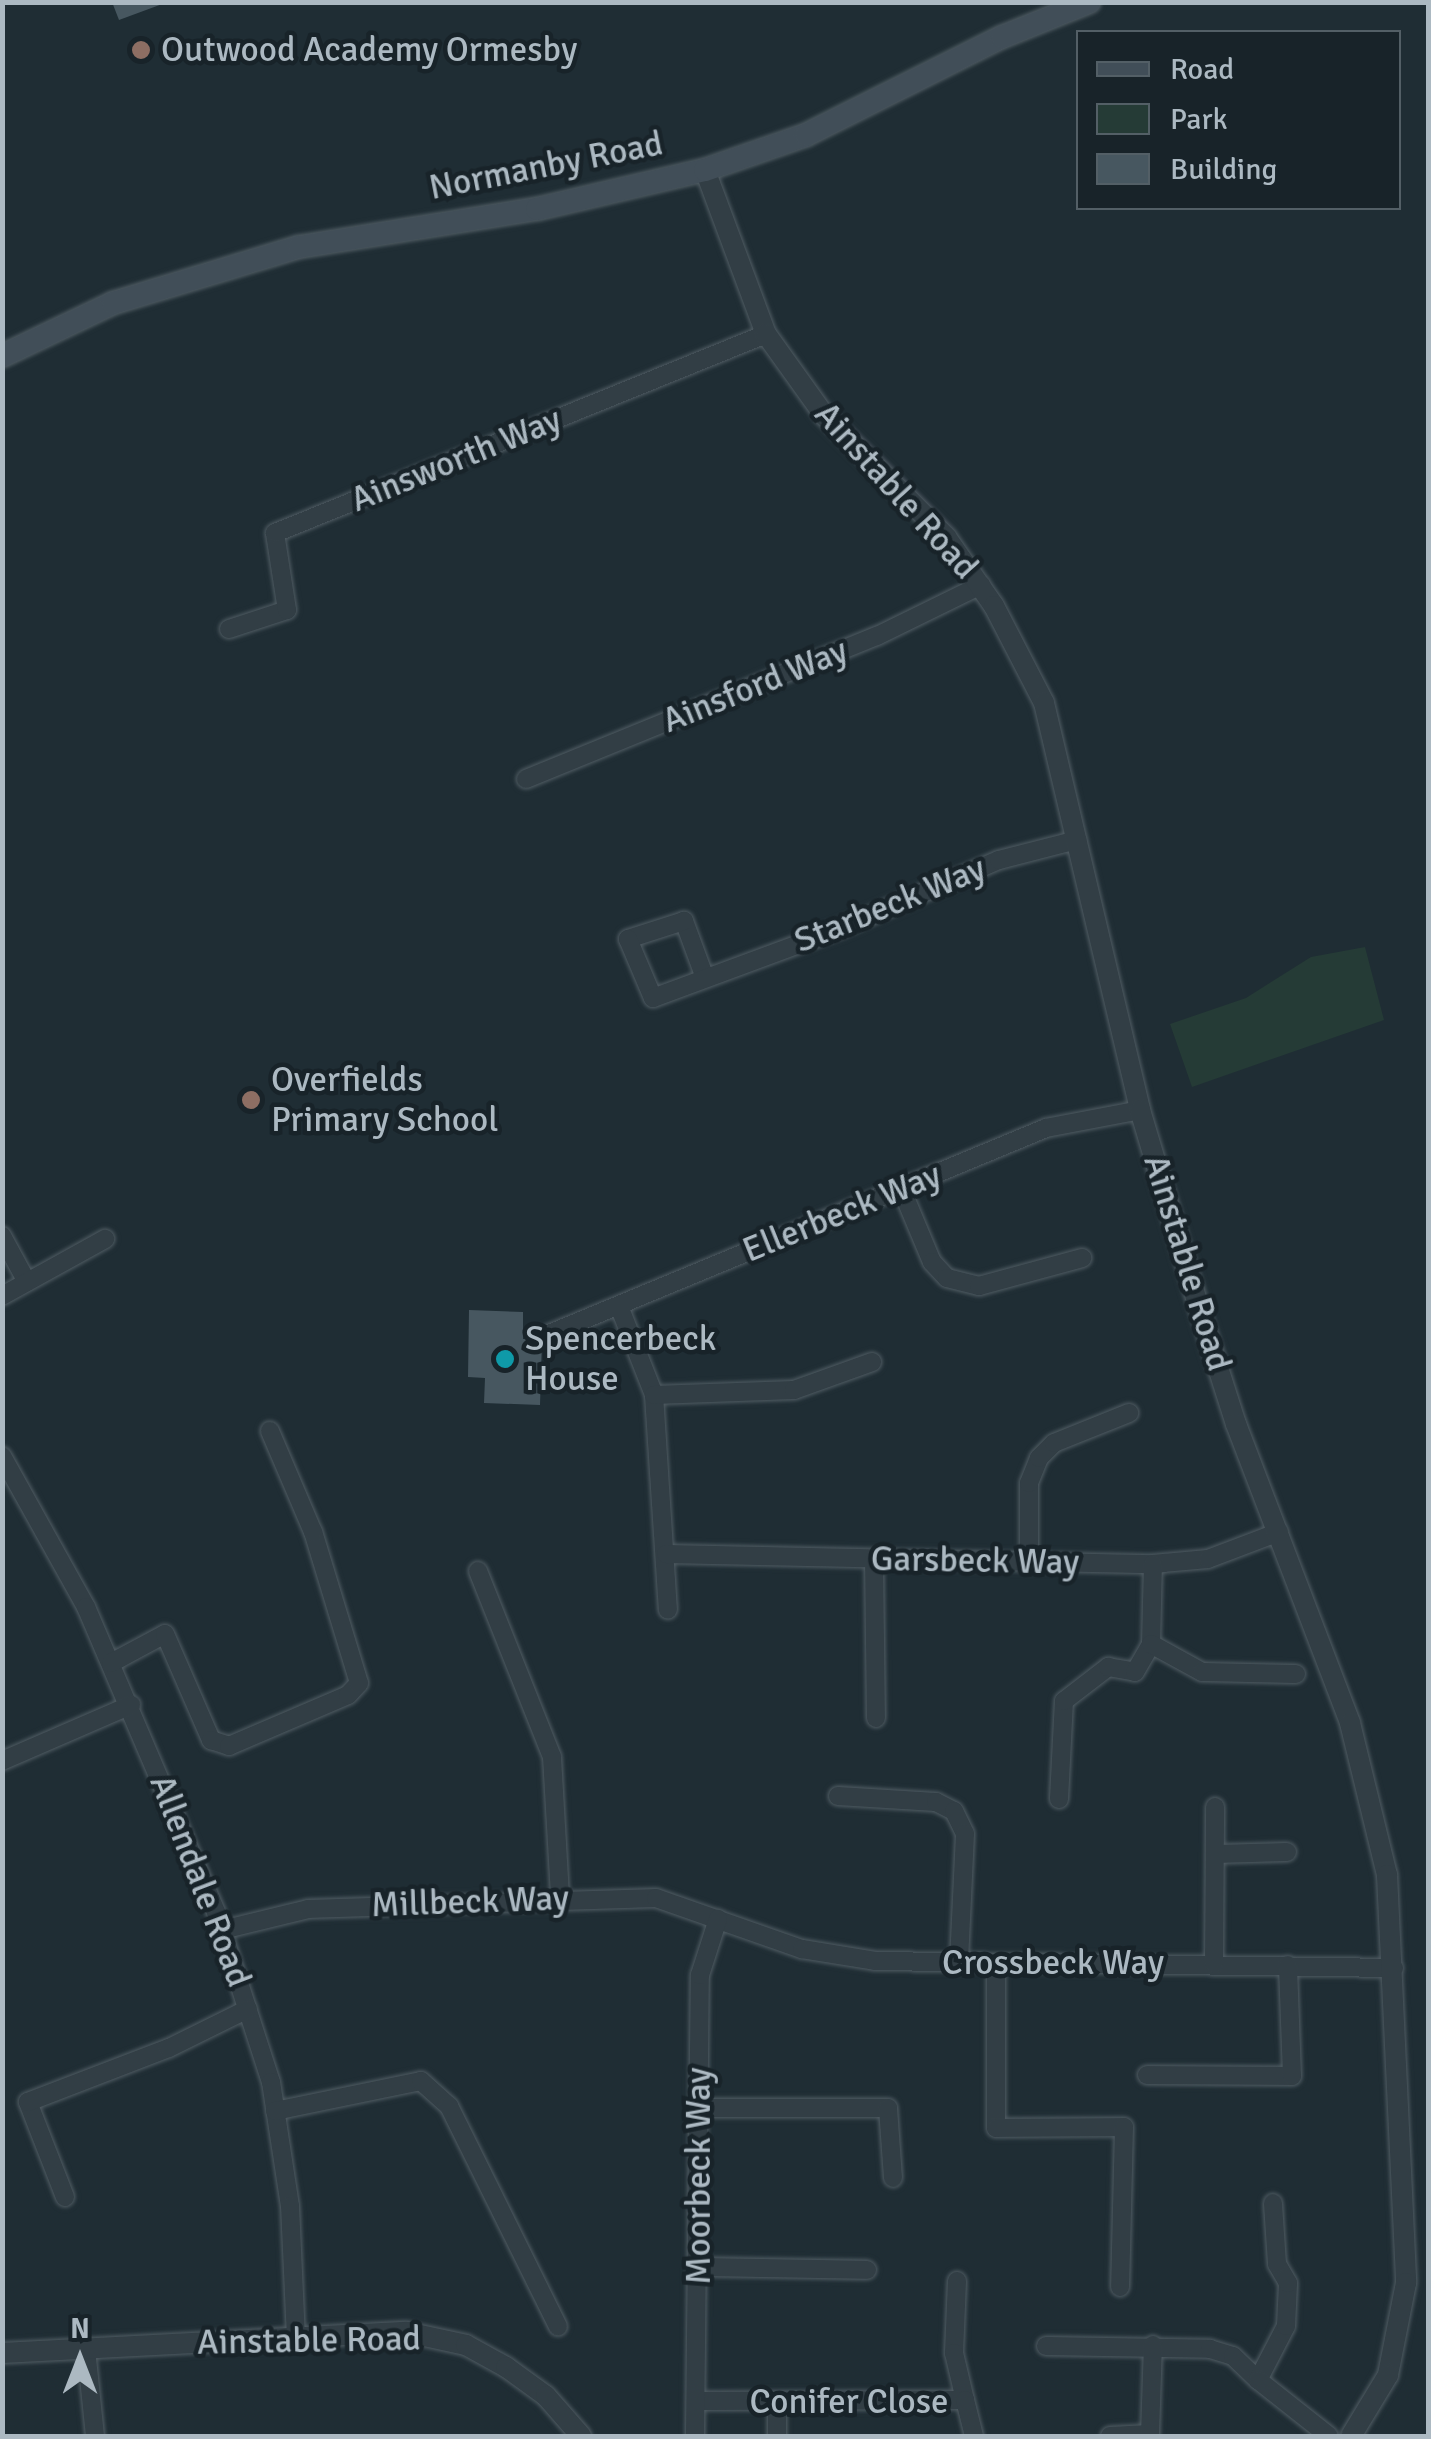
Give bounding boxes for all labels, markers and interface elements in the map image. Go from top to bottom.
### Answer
place label: Outwood Academy Ormesby [161,29,577,71]
legend [1076,30,1401,210]
marker: Outwood Academy Ormesby [130,39,152,61]
text: Road [1170,51,1234,88]
text: Park [1170,101,1228,138]
street label: Normanby Road [426,123,666,209]
text: Building [1170,151,1277,188]
street label: Ainstable Road [806,394,986,588]
street label: Ainsworth Way [345,399,567,521]
street label: Ainsford Way [656,630,854,742]
street label: Starbeck Way [788,848,992,962]
place label: Overfields Primary School [271,1059,498,1141]
marker: Overfields Primary School [240,1089,262,1111]
street label: Ainstable Road [1134,1150,1240,1376]
street label: Ellerbeck Way [737,1154,947,1272]
place label: Spencerbeck House [525,1318,716,1400]
marker: Spencerbeck House [494,1348,516,1370]
street label: Garsbeck Way [870,1538,1080,1584]
street label: Allendale Road [140,1769,260,1993]
street label: Millbeck Way [370,1878,570,1926]
street label: Crossbeck Way [942,1942,1164,1984]
street label: Moorbeck Way [678,2067,720,2285]
north arrow [30,2309,130,2409]
text: N [70,2312,90,2346]
street label: Ainstable Road [197,2318,421,2364]
street label: Conifer Close [749,2381,949,2423]

